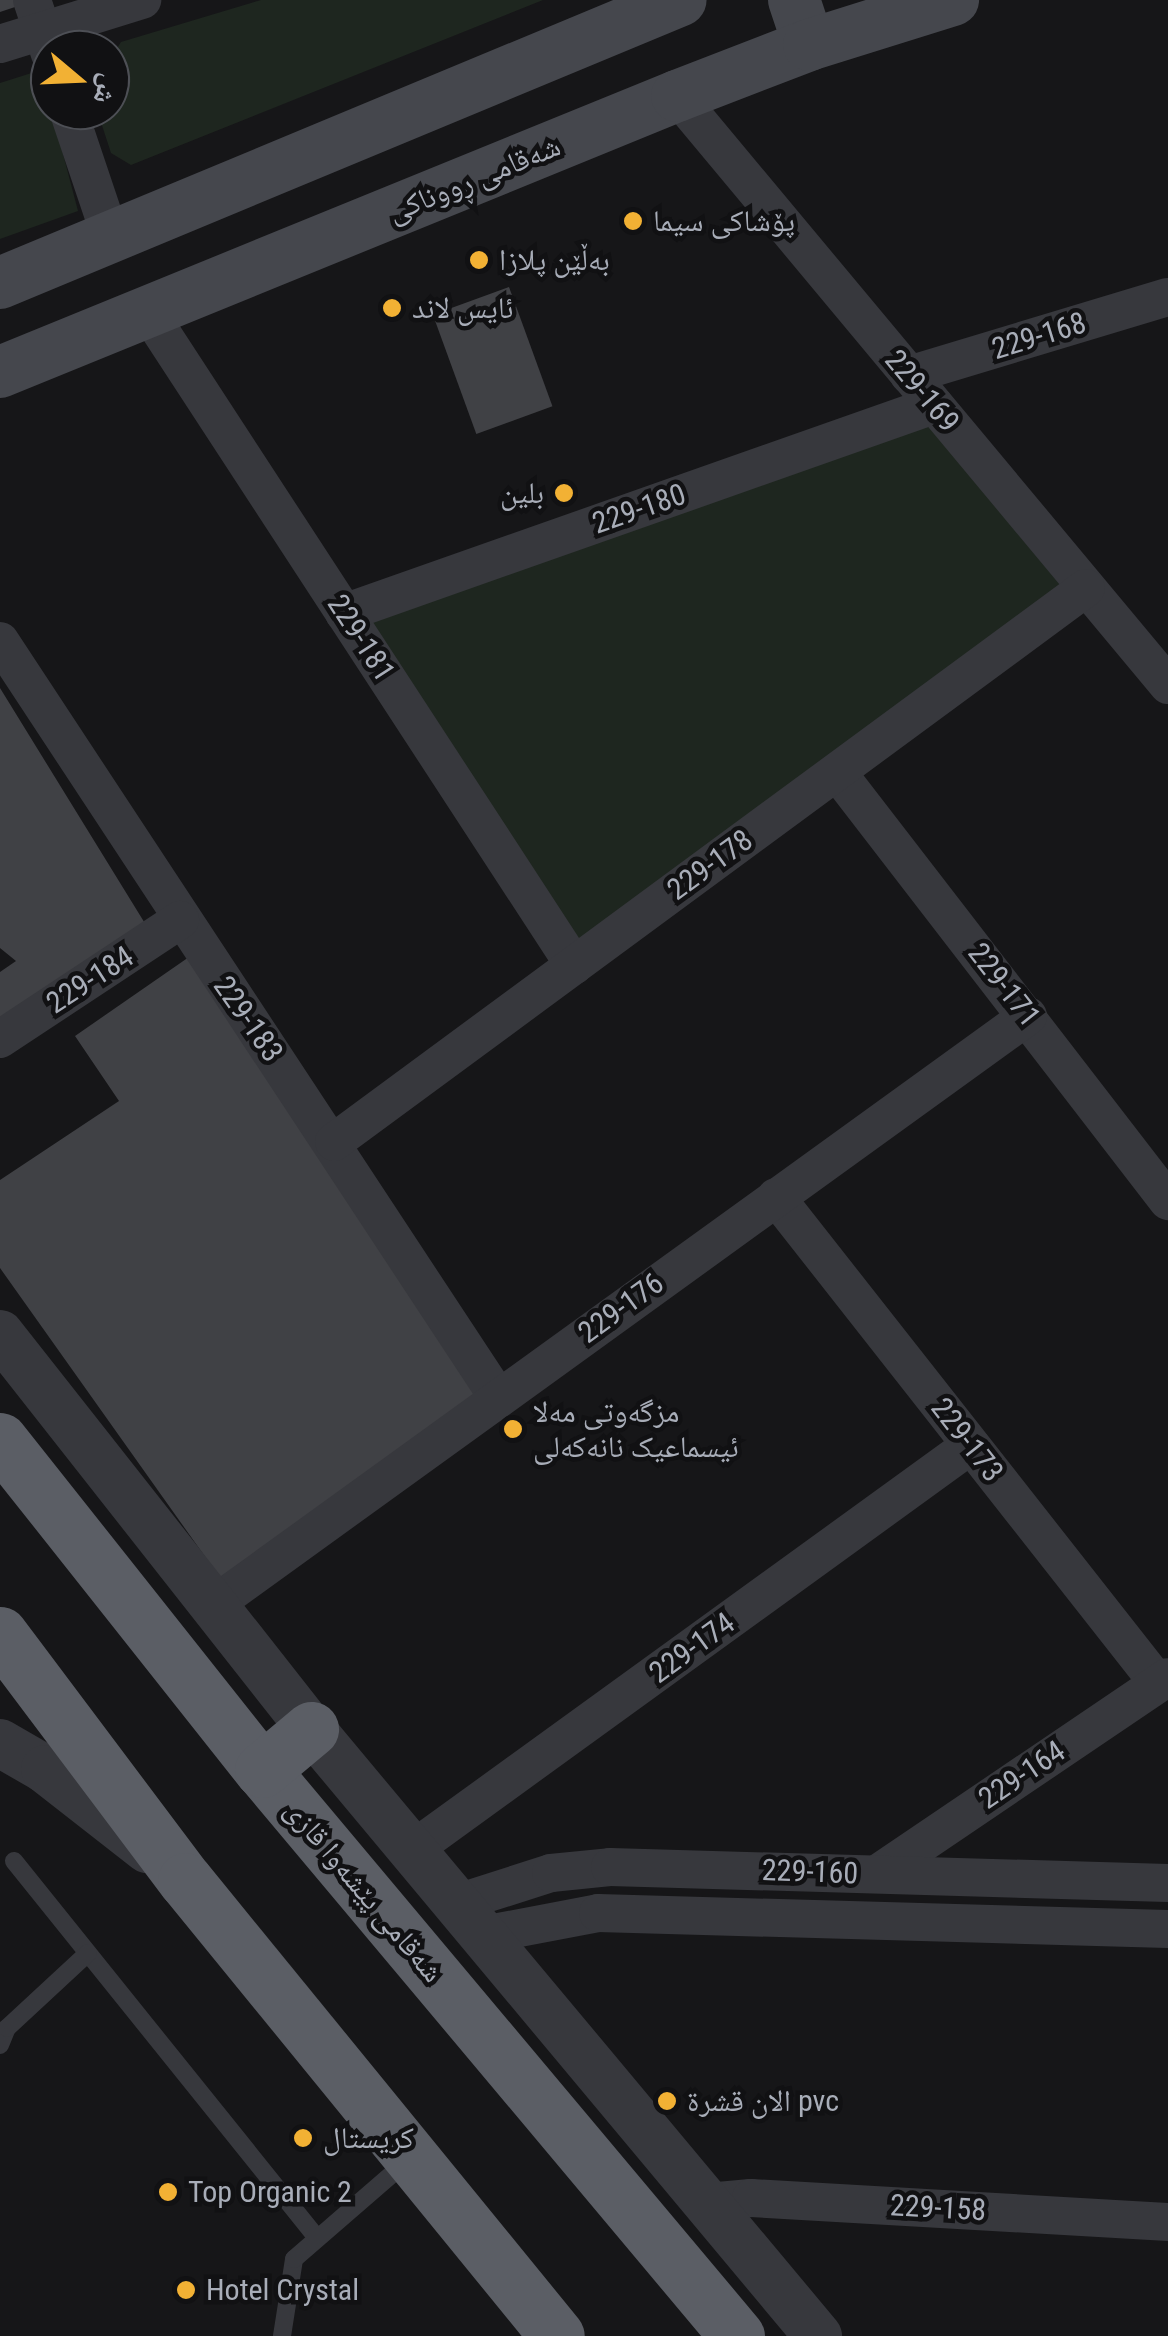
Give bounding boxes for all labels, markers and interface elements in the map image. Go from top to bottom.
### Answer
north arrow [30,30,130,130]
text: ش [87,70,127,109]
street label: شەقامی ڕووناکی [382,128,566,230]
place label: پۆشاکی سیما [653,203,795,239]
marker: پۆشاکی سیما [622,210,644,232]
place label: بەڵێن پلازا [499,242,610,278]
marker: بەڵێن پلازا [468,249,490,271]
place label: ئایس لاند [412,290,514,326]
marker: ئایس لاند [381,297,403,319]
street label: 229-168 [988,305,1090,367]
street label: 229-169 [877,343,967,439]
place label: بلين [500,475,544,511]
street label: 229-180 [588,476,690,542]
marker: بلين [553,482,575,504]
street label: 229-181 [320,588,402,688]
street label: 229-178 [660,822,760,908]
street label: 229-171 [960,936,1048,1034]
street label: 229-184 [40,939,140,1021]
street label: 229-183 [206,969,290,1069]
street label: 229-176 [571,1265,671,1351]
street label: 229-173 [923,1391,1011,1489]
place label: مزگەوتی مەلا ئیسماعیک نانەکەلی [533,1394,739,1464]
marker: مزگەوتی مەلا ئیسماعیک نانەکەلی [502,1418,524,1440]
street label: 229-174 [642,1605,742,1691]
street label: 229-164 [972,1733,1072,1817]
street label: شەقامی پێشەوا قازی [277,1792,451,1990]
street label: 229-160 [761,1852,859,1892]
place label: الان قشرة pvc [687,2083,839,2119]
marker: الان قشرة pvc [656,2090,678,2112]
place label: كريستال [323,2120,414,2156]
marker: كريستال [292,2127,314,2149]
place label: Top Organic 2 [188,2174,352,2210]
marker: Top Organic 2 [157,2181,179,2203]
street label: 229-158 [889,2188,987,2228]
place label: Hotel Crystal [206,2272,359,2308]
marker: Hotel Crystal [175,2279,197,2301]

